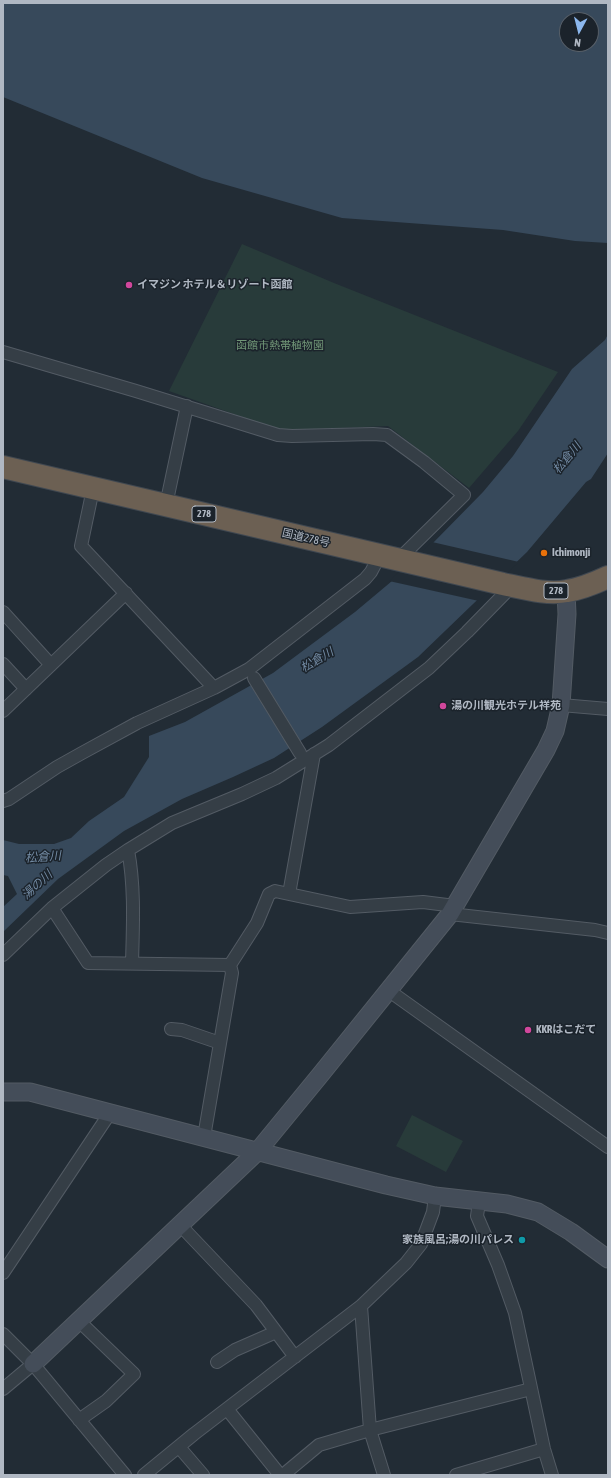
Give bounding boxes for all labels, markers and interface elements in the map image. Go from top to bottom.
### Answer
north arrow [559,12,599,52]
text: N [574,37,582,49]
place label: イマジン ホテル＆リゾート函館 [137,278,293,292]
marker: イマジン ホテル＆リゾート函館 [124,280,134,290]
park label: 函館市熱帯植物園 [236,339,324,353]
water label: 松倉川 [550,440,584,476]
road number: 278 [192,506,216,522]
street label: 国道278号 [281,526,331,550]
place label: Ichimonji [552,546,590,560]
marker: Ichimonji [539,548,549,558]
road number: 278 [544,583,568,599]
water label: 松倉川 [298,645,336,675]
place label: 湯の川観光ホテル祥苑 [451,699,561,713]
marker: 湯の川観光ホテル祥苑 [438,701,448,711]
water label: 松倉川 [25,849,61,865]
water label: 湯の川 [19,868,55,902]
place label: KKRはこだて [536,1023,596,1037]
marker: KKRはこだて [523,1025,533,1035]
place label: 家族風呂;湯の川パレス [402,1233,514,1247]
marker: 家族風呂;湯の川パレス [517,1235,527,1245]

